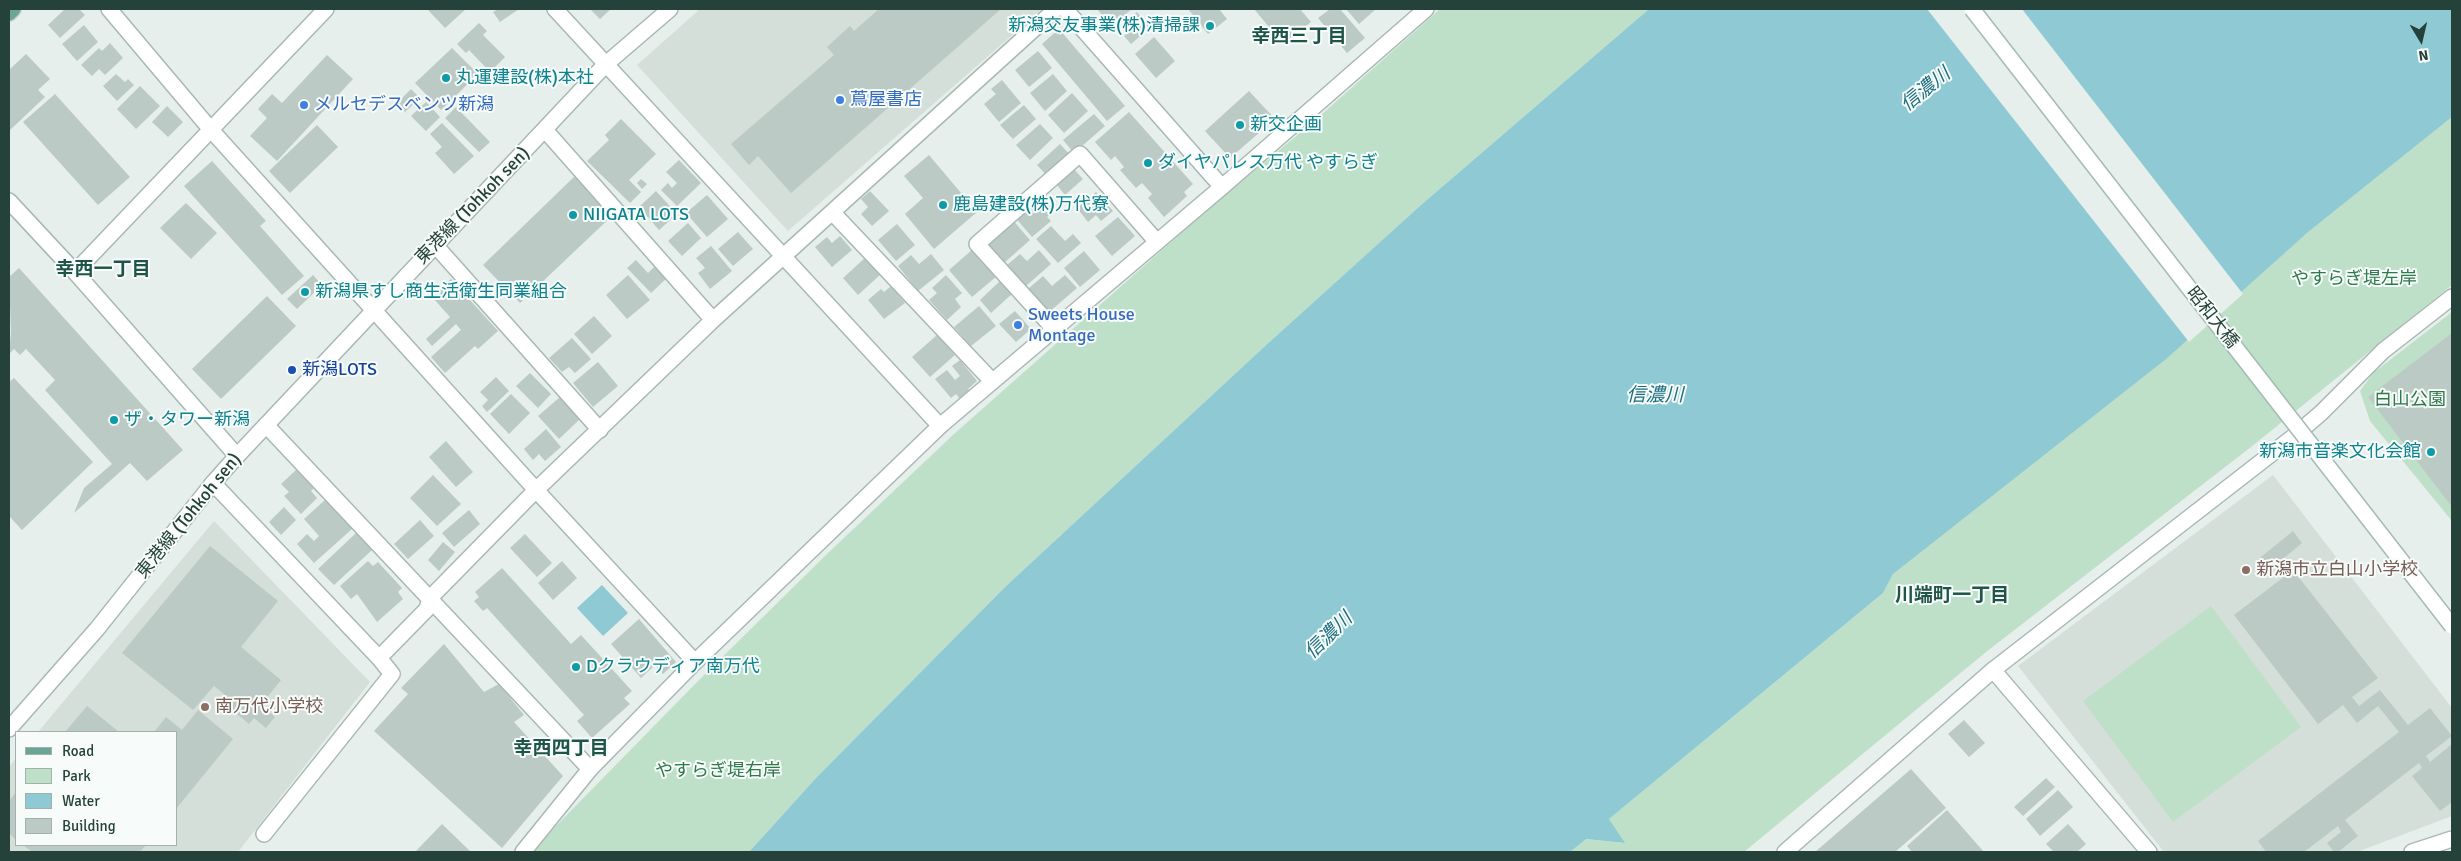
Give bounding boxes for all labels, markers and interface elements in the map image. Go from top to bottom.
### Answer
place label: 新潟交友事業(株)清掃課 [1008,15,1200,37]
north arrow [2396,15,2446,65]
marker: 新潟交友事業(株)清掃課 [1204,20,1216,32]
district label: 幸西三丁目 [1252,26,1346,48]
text: N [2417,46,2430,64]
water label: 信濃川 [1897,63,1955,117]
place label: 丸運建設(株)本社 [456,67,594,89]
marker: 丸運建設(株)本社 [440,72,452,84]
place label: 蔦屋書店 [850,89,922,111]
place label: メルセデスベンツ新潟 [314,94,494,116]
marker: 蔦屋書店 [834,94,846,106]
marker: メルセデスベンツ新潟 [298,99,310,111]
place label: 新交企画 [1250,114,1322,136]
marker: 新交企画 [1234,119,1246,131]
street label: 東港線 (Tohkoh sen) [411,143,535,269]
place label: ダイヤパレス万代 やすらぎ [1158,152,1378,174]
marker: ダイヤパレス万代 やすらぎ [1142,157,1154,169]
place label: 鹿島建設(株)万代寮 [953,194,1109,216]
marker: 鹿島建設(株)万代寮 [937,199,949,211]
place label: NIIGATA LOTS [583,204,689,226]
marker: NIIGATA LOTS [567,209,579,221]
district label: 幸西一丁目 [56,259,150,281]
park label: やすらぎ堤左岸 [2291,268,2417,290]
place label: 新潟県すし商生活衛生同業組合 [315,281,567,303]
street label: 昭和大橋 [2181,283,2243,353]
marker: 新潟県すし商生活衛生同業組合 [299,286,311,298]
place label: Sweets House Montage [1028,304,1135,346]
marker: Sweets House Montage [1012,319,1024,331]
place label: 新潟LOTS [302,359,377,381]
marker: 新潟LOTS [286,364,298,376]
water label: 信濃川 [1627,385,1683,407]
park label: 白山公園 [2374,389,2446,411]
place label: ザ・タワー新潟 [124,409,250,431]
marker: ザ・タワー新潟 [108,414,120,426]
place label: 新潟市音楽文化会館 [2259,441,2421,463]
marker: 新潟市音楽文化会館 [2425,446,2437,458]
street label: 東港線 (Tohkoh sen) [132,449,246,583]
place label: 新潟市立白山小学校 [2256,559,2418,581]
marker: 新潟市立白山小学校 [2240,564,2252,576]
district label: 川端町一丁目 [1895,585,2009,607]
water label: 信濃川 [1301,608,1357,664]
place label: Dクラウディア南万代 [586,656,760,678]
marker: Dクラウディア南万代 [570,661,582,673]
place label: 南万代小学校 [215,696,323,718]
marker: 南万代小学校 [199,701,211,713]
legend [15,731,178,846]
district label: 幸西四丁目 [514,738,608,760]
text: Road [62,742,94,760]
park label: やすらぎ堤右岸 [655,760,781,782]
text: Park [62,767,91,785]
text: Water [62,792,100,810]
text: Building [62,817,116,835]

